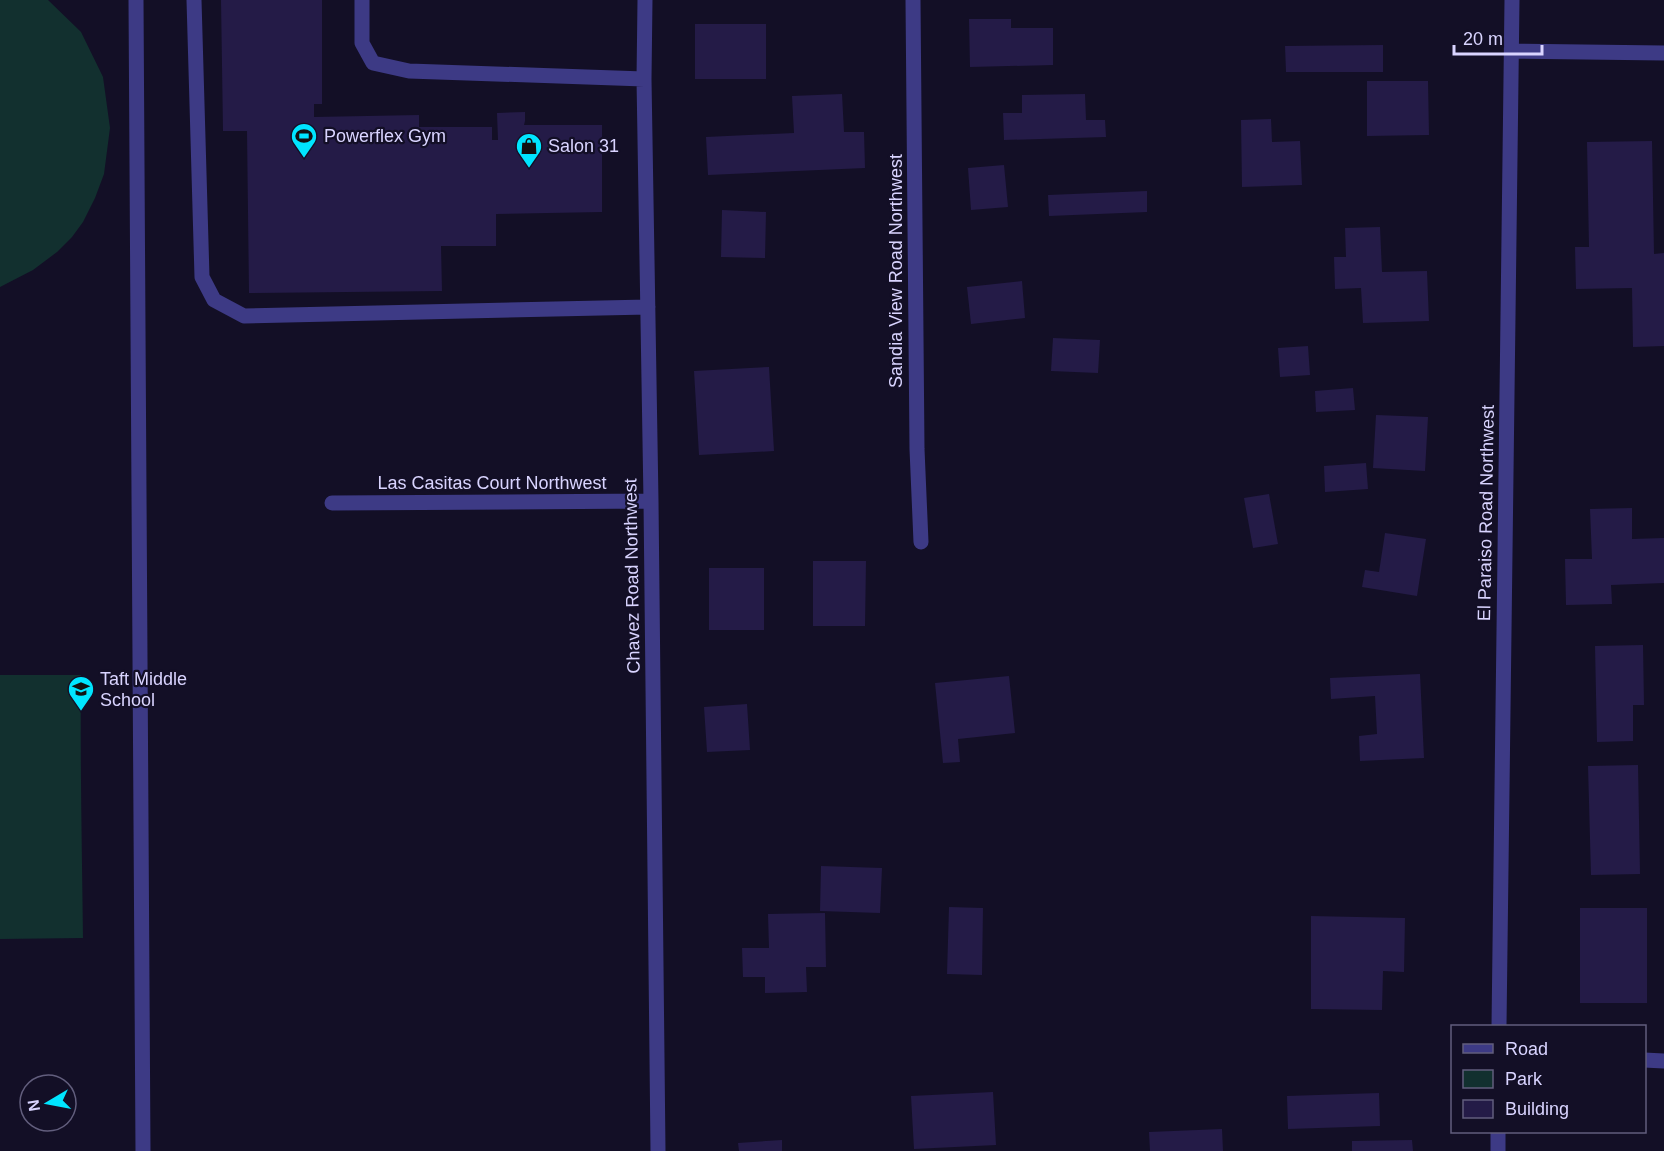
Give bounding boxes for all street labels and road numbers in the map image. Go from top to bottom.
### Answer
street label: Sandia View Road Northwest [886,154,906,388]
street label: El Paraiso Road Northwest [1474,405,1498,621]
street label: Las Casitas Court Northwest [377,473,607,493]
street label: Chavez Road Northwest [620,478,644,674]

